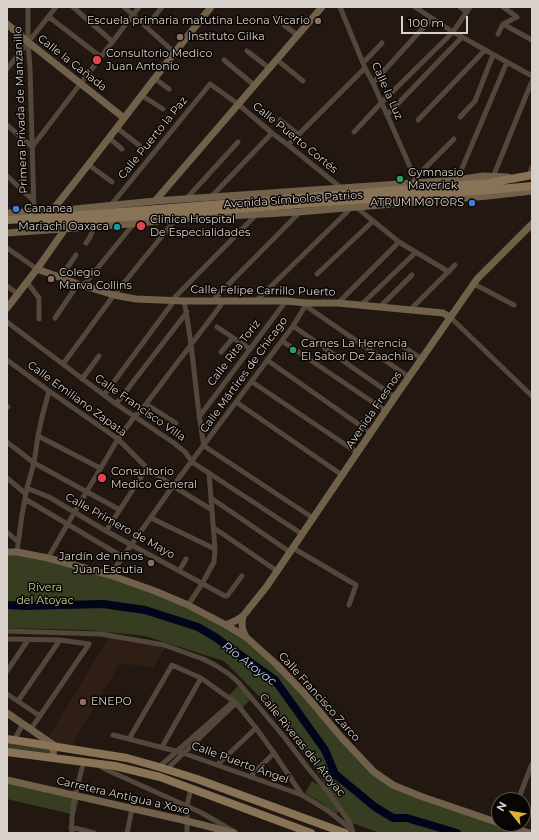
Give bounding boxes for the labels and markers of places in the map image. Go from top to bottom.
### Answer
place label: Escuela primaria matutina Leona Vicario [87,14,310,28]
marker: Escuela primaria matutina Leona Vicario [313,16,323,26]
place label: Instituto Gilka [188,30,265,44]
marker: Instituto Gilka [175,32,185,42]
place label: Consultorio Medico Juan Antonio [106,47,212,73]
marker: Consultorio Medico Juan Antonio [91,54,103,66]
place label: Gymnasio Maverick [408,166,463,192]
marker: Gymnasio Maverick [395,174,405,184]
place label: ATRUM MOTORS [370,196,464,210]
marker: ATRUM MOTORS [467,198,477,208]
place label: Cananea [24,202,73,216]
marker: Cananea [11,204,21,214]
place label: Clinica Hospital De Especialidades [150,213,250,239]
place label: Mariachi Oaxaca [18,220,109,234]
marker: Clinica Hospital De Especialidades [135,220,147,232]
marker: Mariachi Oaxaca [112,222,122,232]
place label: Colegio Marva Collins [59,266,132,292]
marker: Colegio Marva Collins [46,274,56,284]
place label: Carnes La Herencia El Sabor De Zaachila [301,337,414,363]
marker: Carnes La Herencia El Sabor De Zaachila [288,345,298,355]
place label: Consultorio Medico General [111,465,197,491]
marker: Consultorio Medico General [96,472,108,484]
place label: Jardín de niños Juan Escutia [59,550,143,576]
marker: Jardín de niños Juan Escutia [146,558,156,568]
place label: ENEPO [91,695,132,709]
marker: ENEPO [78,697,88,707]

